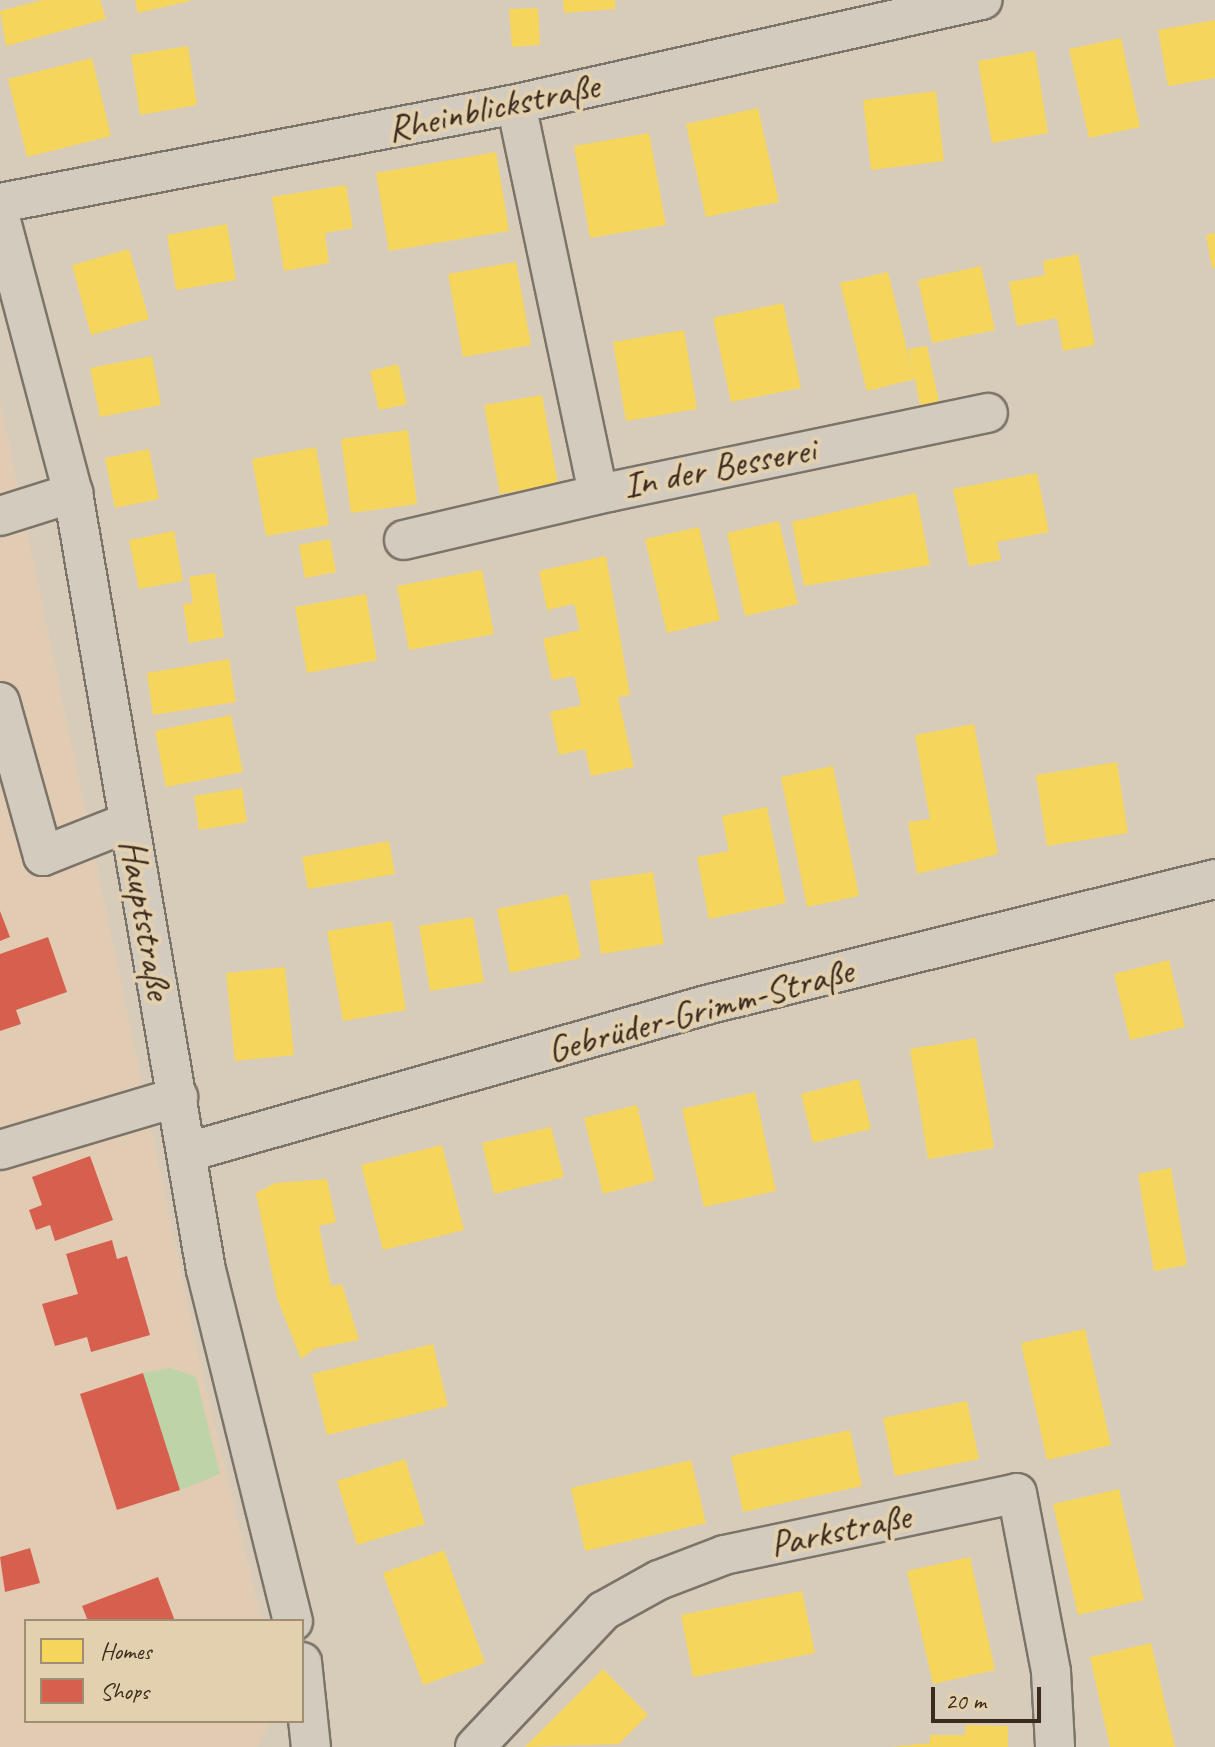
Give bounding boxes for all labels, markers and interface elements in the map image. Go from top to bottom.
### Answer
street label: Rheinblickstraße [383,62,603,152]
street label: In der Besserei [619,426,819,508]
street label: Hauptstraße [110,836,182,1002]
street label: Gebrüder-Grimm-Straße [542,947,858,1073]
street label: Parkstraße [766,1493,914,1567]
legend [24,1619,304,1723]
text: Homes [100,1636,151,1666]
scale bar [935,1671,1045,1721]
text: Shops [100,1676,149,1706]
text: 20 m [945,1686,986,1716]

